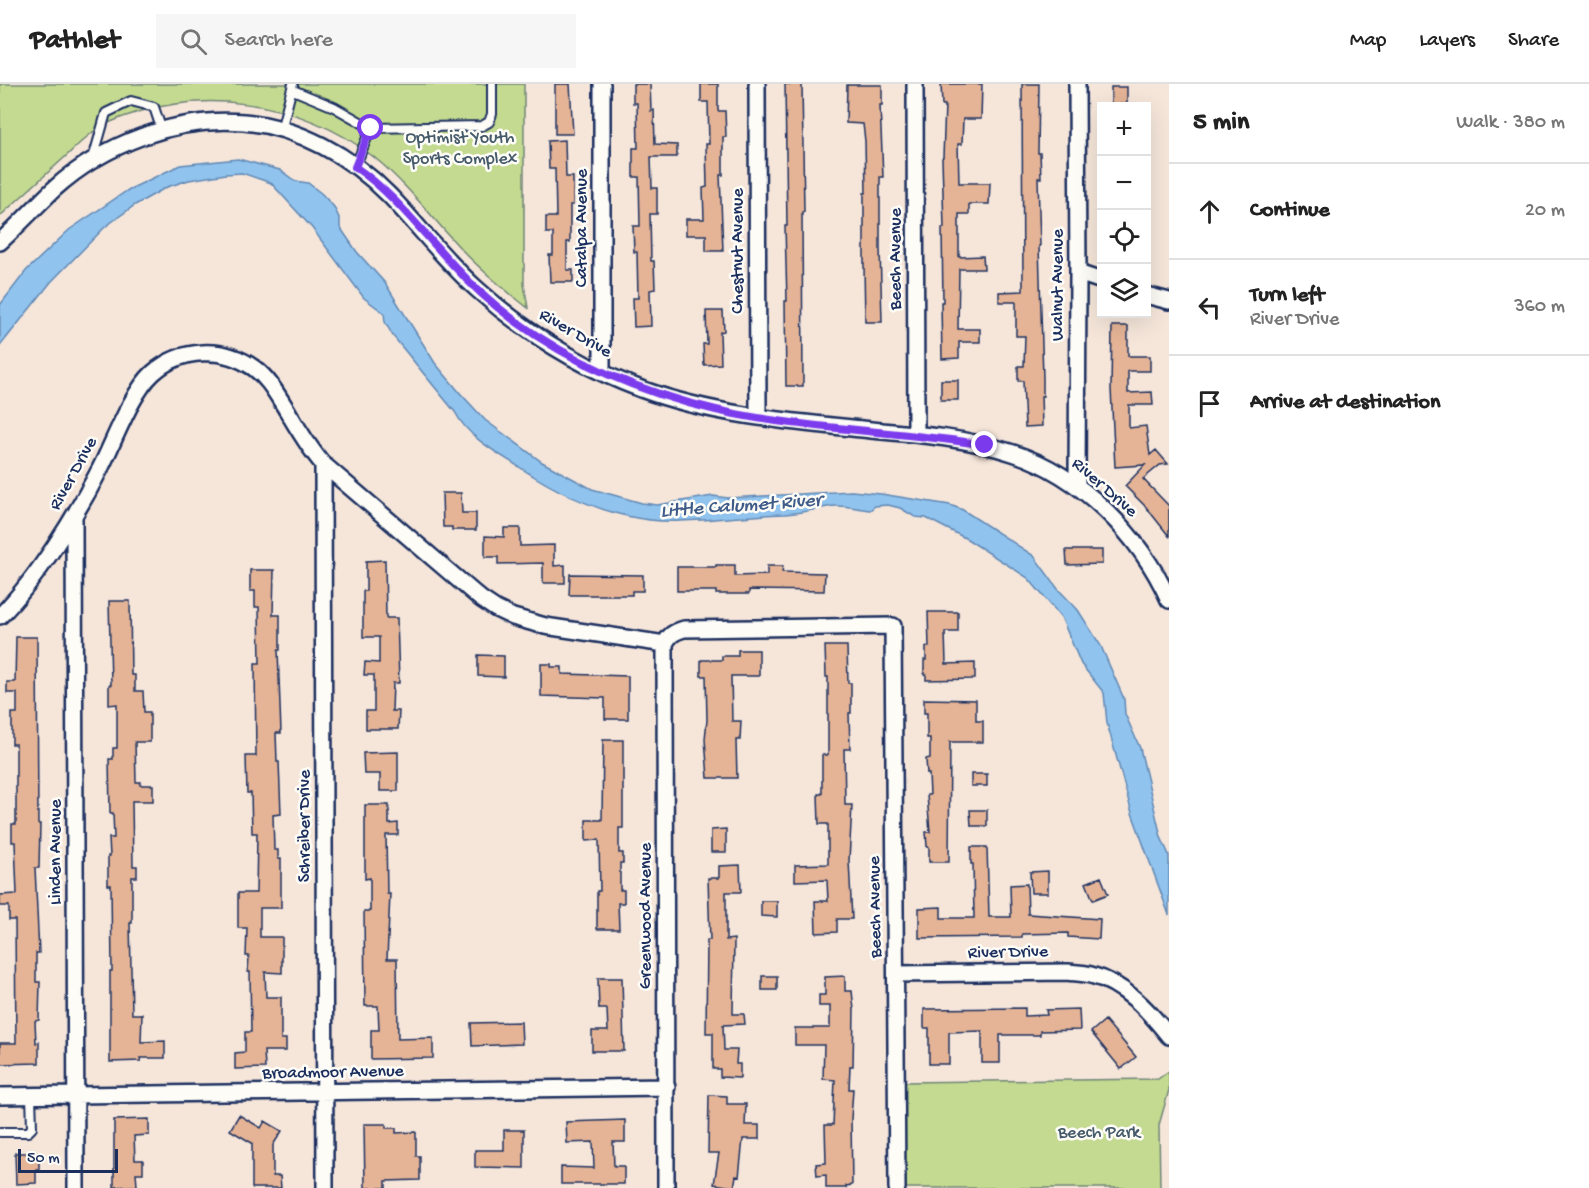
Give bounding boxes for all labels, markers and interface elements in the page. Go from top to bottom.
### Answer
search box [156,14,576,68]
text: Pathlet [30,25,120,58]
icon: search [177,25,210,58]
text: Search here [225,28,333,54]
text: Map [1350,29,1386,54]
text: Layers [1419,29,1475,54]
text: Share [1508,29,1559,54]
map controls [1097,102,1151,318]
button: + [1097,102,1151,156]
text: 5 min [1193,108,1249,139]
text: Walk · 380 m [1456,112,1565,135]
route start [357,114,383,140]
park label: Optimist Youth Sports Complex [403,128,518,170]
button: − [1097,156,1151,210]
street label: Catalpa Avenue [572,168,593,287]
street label: Chestnut Avenue [728,188,749,314]
icon: ahead [1193,195,1226,228]
text: Continue [1250,198,1330,224]
text: 20 m [1525,200,1565,223]
street label: Beech Avenue [886,207,907,311]
button: locate [1097,210,1151,264]
street label: Walnut Avenue [1048,228,1069,341]
button: layers [1097,264,1151,318]
text: Turn left [1250,283,1324,309]
icon: left [1193,291,1226,324]
text: 360 m [1514,296,1565,319]
street label: River Drive [535,305,616,364]
text: River Drive [1250,309,1339,332]
icon: arrive [1193,387,1226,420]
text: Arrive at destination [1250,390,1440,416]
route end [971,431,997,457]
street label: River Drive [45,433,103,514]
street label: River Drive [1067,454,1142,523]
water label: Little Calumet River [660,490,826,524]
street label: Schreiber Drive [295,769,316,882]
street label: Linden Avenue [46,798,67,905]
street label: Greenwood Avenue [636,842,657,989]
street label: Beech Avenue [865,855,887,959]
street label: River Drive [968,942,1049,964]
street label: Broadmoor Avenue [261,1061,405,1085]
park label: Beech Park [1057,1123,1142,1144]
scale bar [18,1146,118,1174]
text: 50 m [27,1150,60,1169]

